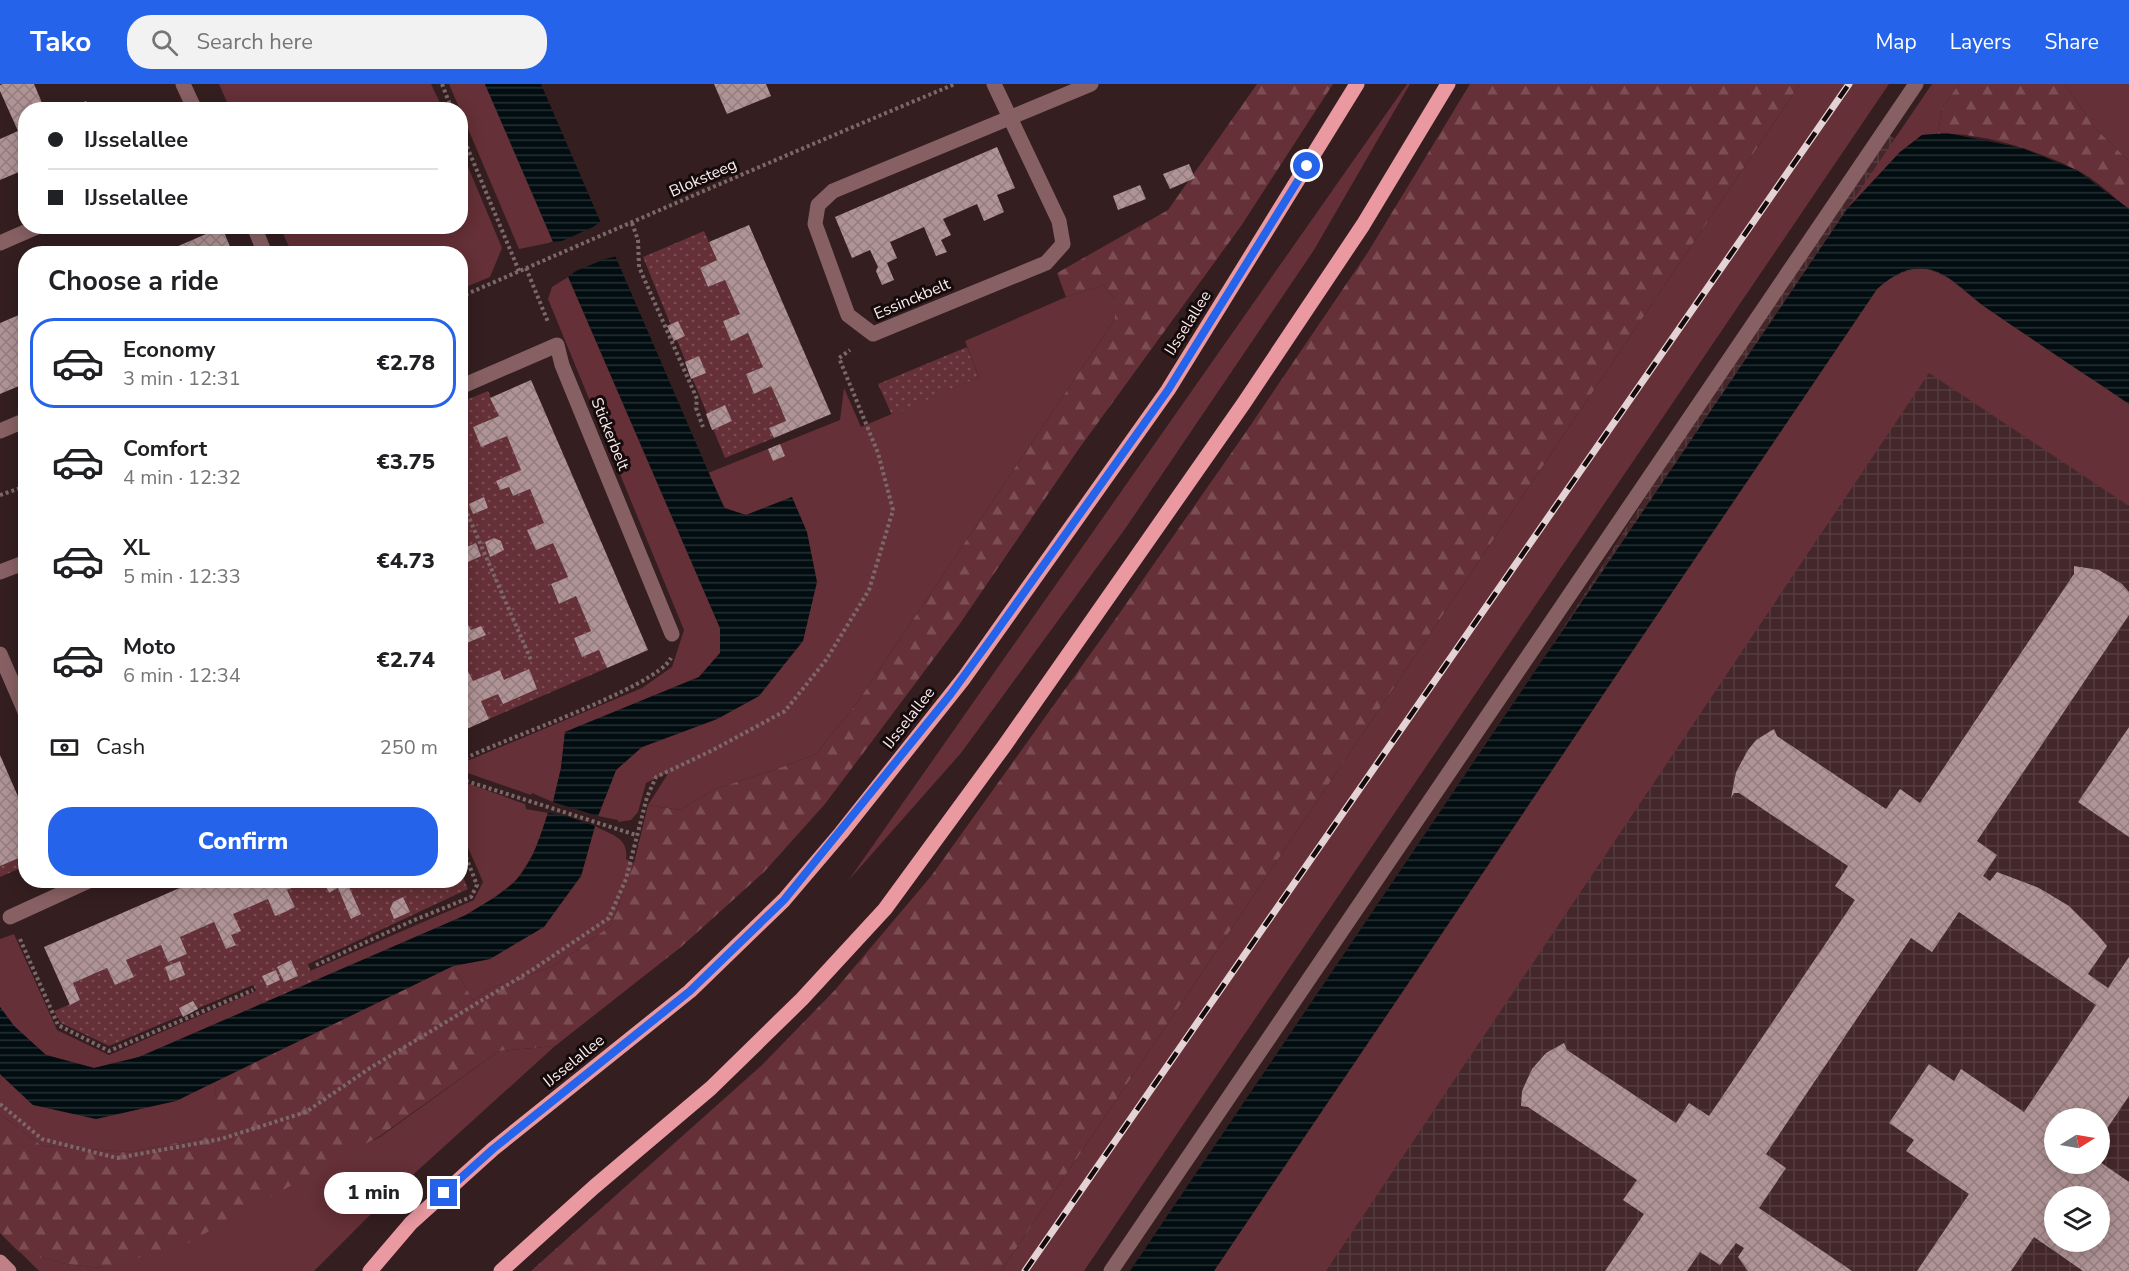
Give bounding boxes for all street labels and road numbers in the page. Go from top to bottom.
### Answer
street label: Bloksteeg [666,153,740,203]
street label: Essinckbelt [870,273,954,325]
street label: IJsselallee [1159,286,1217,360]
street label: Stickerbelt [585,394,635,474]
street label: IJsselallee [878,683,940,753]
street label: IJsselallee [539,1030,609,1092]

